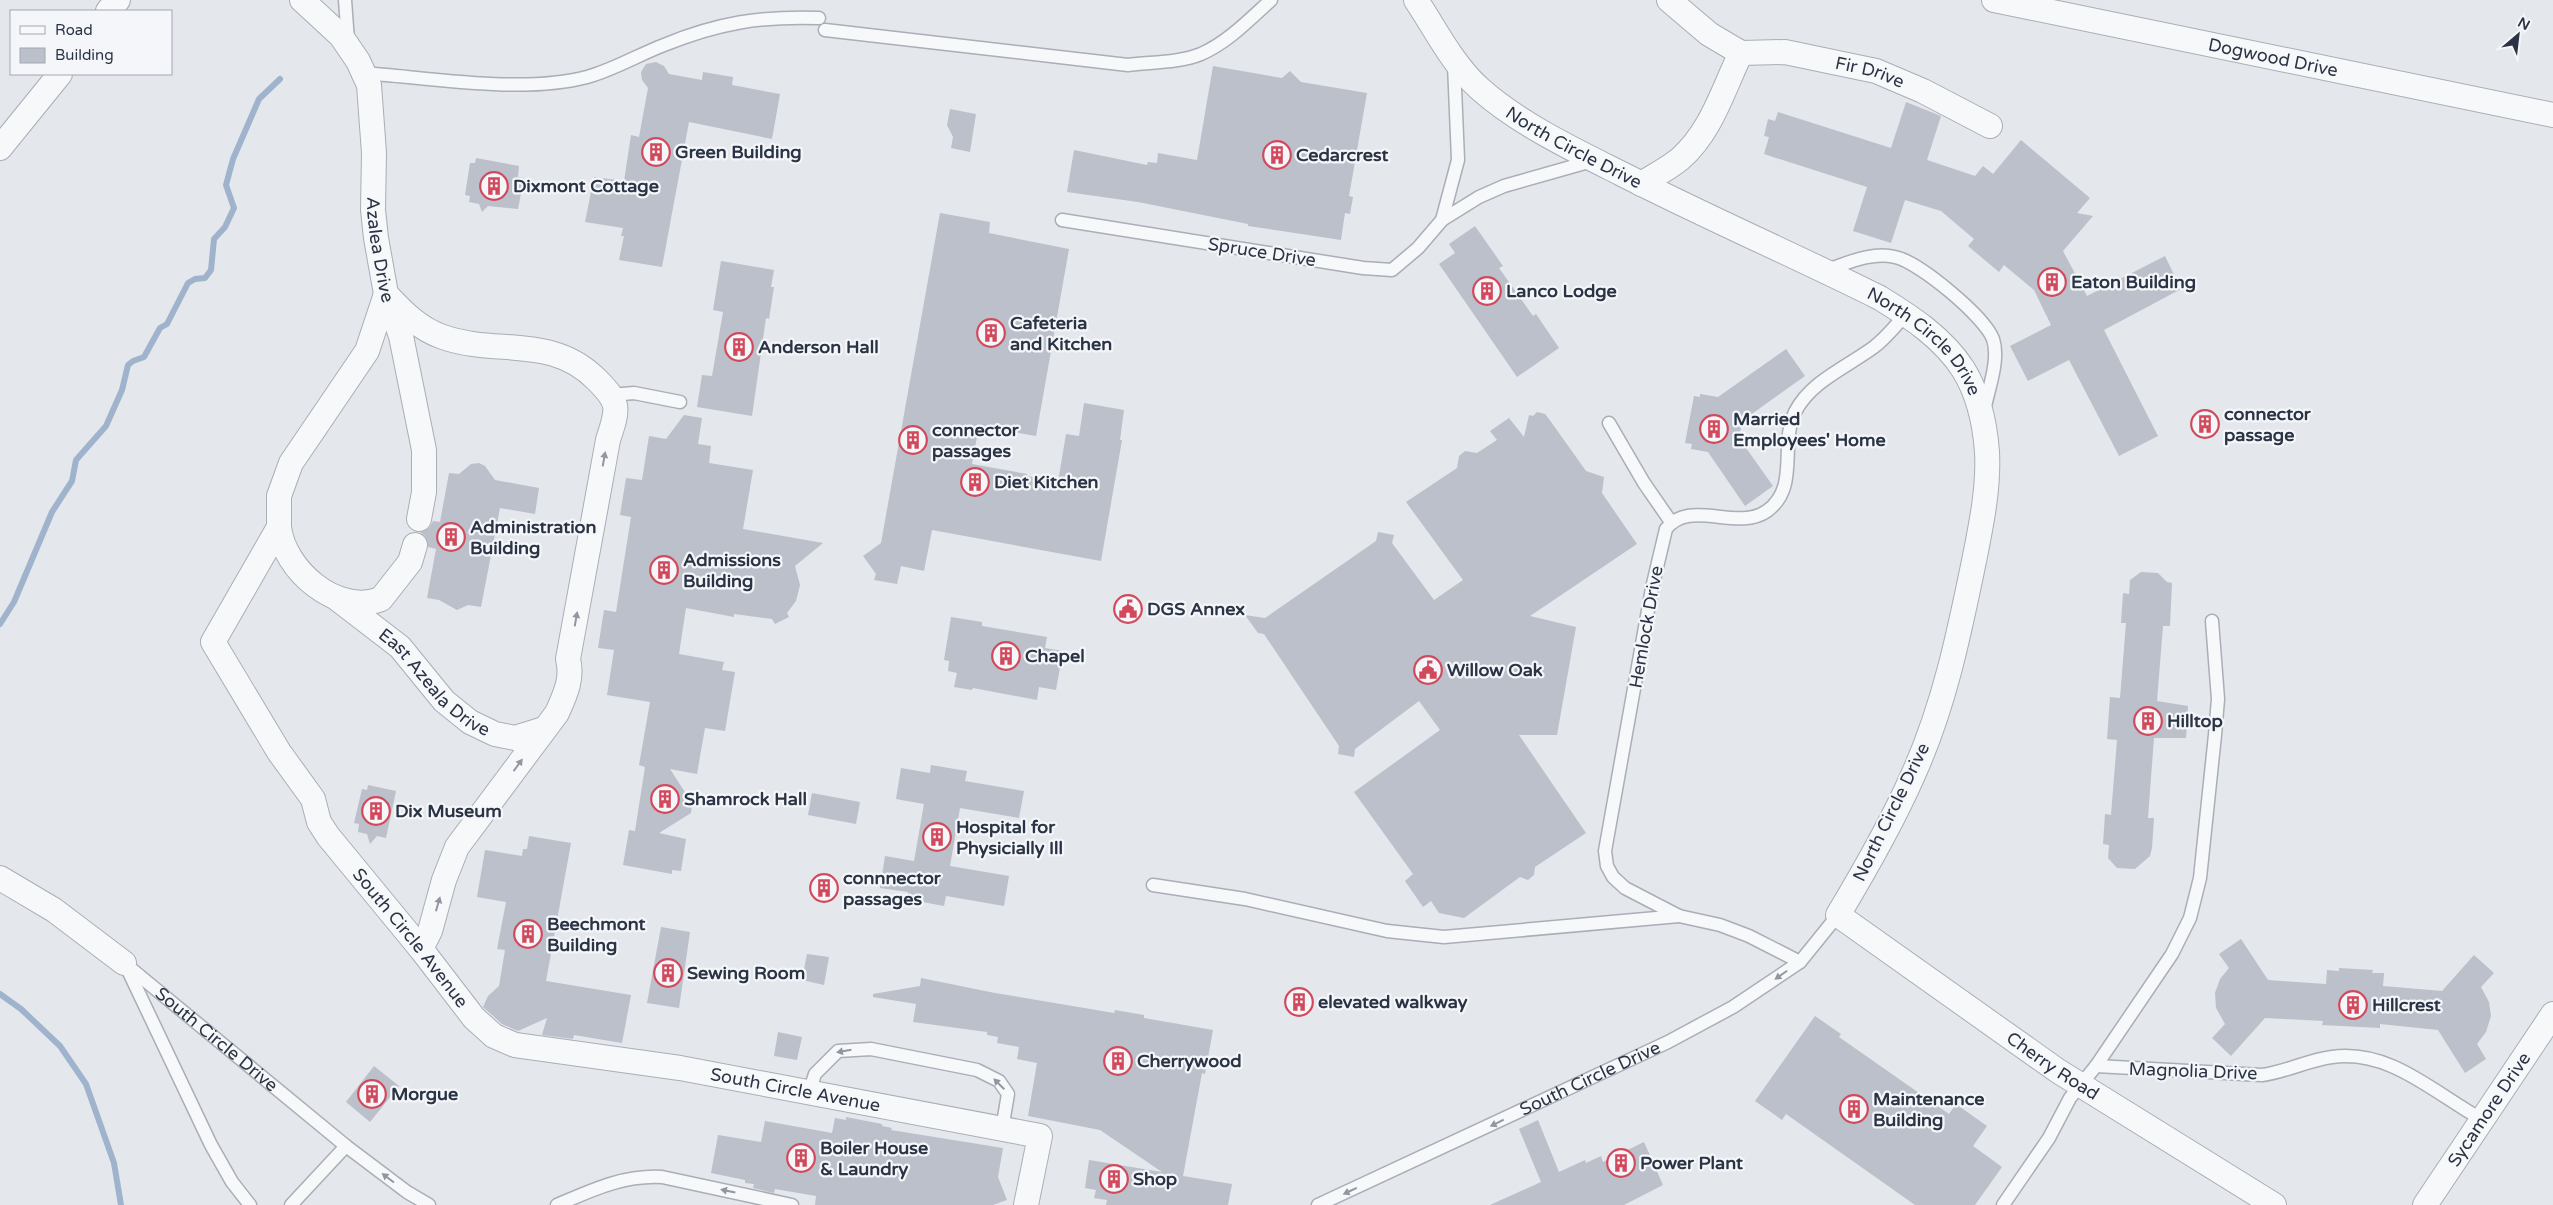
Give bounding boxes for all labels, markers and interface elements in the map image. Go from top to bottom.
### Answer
legend [10,10,172,75]
north arrow [2493,10,2543,60]
text: N [2515,14,2533,34]
text: Road [55,21,93,39]
street label: Dogwood Drive [2206,33,2340,81]
text: Building [55,46,114,64]
street label: Fir Drive [1833,52,1908,93]
street label: North Circle Drive [1502,102,1646,193]
building icon: Green Building [641,137,671,167]
building icon: Cedarcrest [1262,140,1292,170]
place label: Green Building [675,141,802,163]
place label: Cedarcrest [1296,144,1388,166]
building icon: Dixmont Cottage [479,171,509,201]
place label: Dixmont Cottage [513,175,659,197]
street label: Azalea Drive [362,197,399,305]
street label: Spruce Drive [1207,233,1317,271]
building icon: Eaton Building [2037,267,2067,297]
place label: Eaton Building [2071,271,2196,293]
building icon: Lanco Lodge [1472,276,1502,306]
place label: Lanco Lodge [1506,280,1617,302]
street label: North Circle Drive [1863,282,1986,399]
place label: Cafeteria and Kitchen [1010,312,1112,355]
building icon: Cafeteria and Kitchen [976,318,1006,348]
building icon: Anderson Hall [724,332,754,362]
place label: Anderson Hall [758,336,879,358]
place label: connector passage [2224,403,2312,446]
place label: Married Employees' Home [1733,408,1886,451]
building icon: connector passage [2190,409,2220,439]
building icon: Married Employees' Home [1699,414,1729,444]
place label: connector passages [932,419,1020,462]
building icon: connector passages [898,425,928,455]
one-way arrow [601,450,609,466]
building icon: Diet Kitchen [960,467,990,497]
place label: Diet Kitchen [994,471,1099,493]
place label: Administration Building [470,516,597,559]
building icon: Administration Building [436,522,466,552]
place label: Admissions Building [683,549,781,592]
building icon: Admissions Building [649,555,679,585]
street label: Hemlock Drive [1624,564,1668,690]
public building icon: DGS Annex [1113,594,1143,624]
place label: DGS Annex [1147,598,1245,620]
one-way arrow [572,610,580,626]
street label: East Azeala Drive [374,624,494,741]
building icon: Chapel [991,641,1021,671]
place label: Chapel [1025,645,1085,667]
public building icon: Willow Oak [1413,655,1443,685]
place label: Willow Oak [1447,659,1543,681]
building icon: Hilltop [2133,706,2163,736]
place label: Hilltop [2167,710,2223,732]
street label: North Circle Drive [1848,739,1934,885]
one-way arrow [513,758,523,772]
building icon: Shamrock Hall [650,784,680,814]
place label: Shamrock Hall [684,788,807,810]
building icon: Dix Museum [361,796,391,826]
place label: Dix Museum [395,800,502,822]
place label: Hospital for Physicially Ill [956,816,1063,859]
building icon: Hospital for Physicially Ill [922,822,952,852]
street label: South Circle Avenue [348,864,473,1012]
place label: connnector passages [843,867,942,910]
building icon: connnector passages [809,873,839,903]
one-way arrow [434,896,442,911]
place label: Beechmont Building [547,913,646,956]
building icon: Beechmont Building [513,919,543,949]
building icon: Sewing Room [653,958,683,988]
place label: Sewing Room [687,962,805,984]
one-way arrow [1774,970,1788,980]
street label: South Circle Drive [151,982,282,1096]
building icon: elevated walkway [1284,987,1314,1017]
building icon: Hillcrest [2338,990,2368,1020]
place label: elevated walkway [1318,991,1468,1013]
place label: Hillcrest [2372,994,2441,1016]
street label: Cherry Road [2002,1027,2103,1105]
street label: South Circle Drive [1516,1036,1664,1121]
building icon: Cherrywood [1103,1046,1133,1076]
one-way arrow [836,1047,852,1055]
street label: Sycamore Drive [2443,1048,2535,1171]
place label: Cherrywood [1137,1050,1242,1072]
street label: Magnolia Drive [2128,1058,2258,1084]
street label: South Circle Avenue [709,1063,882,1117]
one-way arrow [993,1078,1005,1090]
building icon: Morgue [357,1079,387,1109]
place label: Morgue [391,1083,458,1105]
place label: Maintenance Building [1873,1088,1984,1131]
building icon: Maintenance Building [1839,1094,1869,1124]
one-way arrow [1490,1119,1504,1127]
place label: Boiler House & Laundry [820,1137,928,1180]
building icon: Boiler House & Laundry [786,1143,816,1173]
building icon: Power Plant [1606,1148,1636,1178]
place label: Power Plant [1640,1152,1743,1174]
building icon: Shop [1099,1164,1129,1194]
place label: Shop [1133,1168,1177,1190]
one-way arrow [382,1173,395,1184]
one-way arrow [720,1187,735,1195]
one-way arrow [1343,1187,1357,1195]

